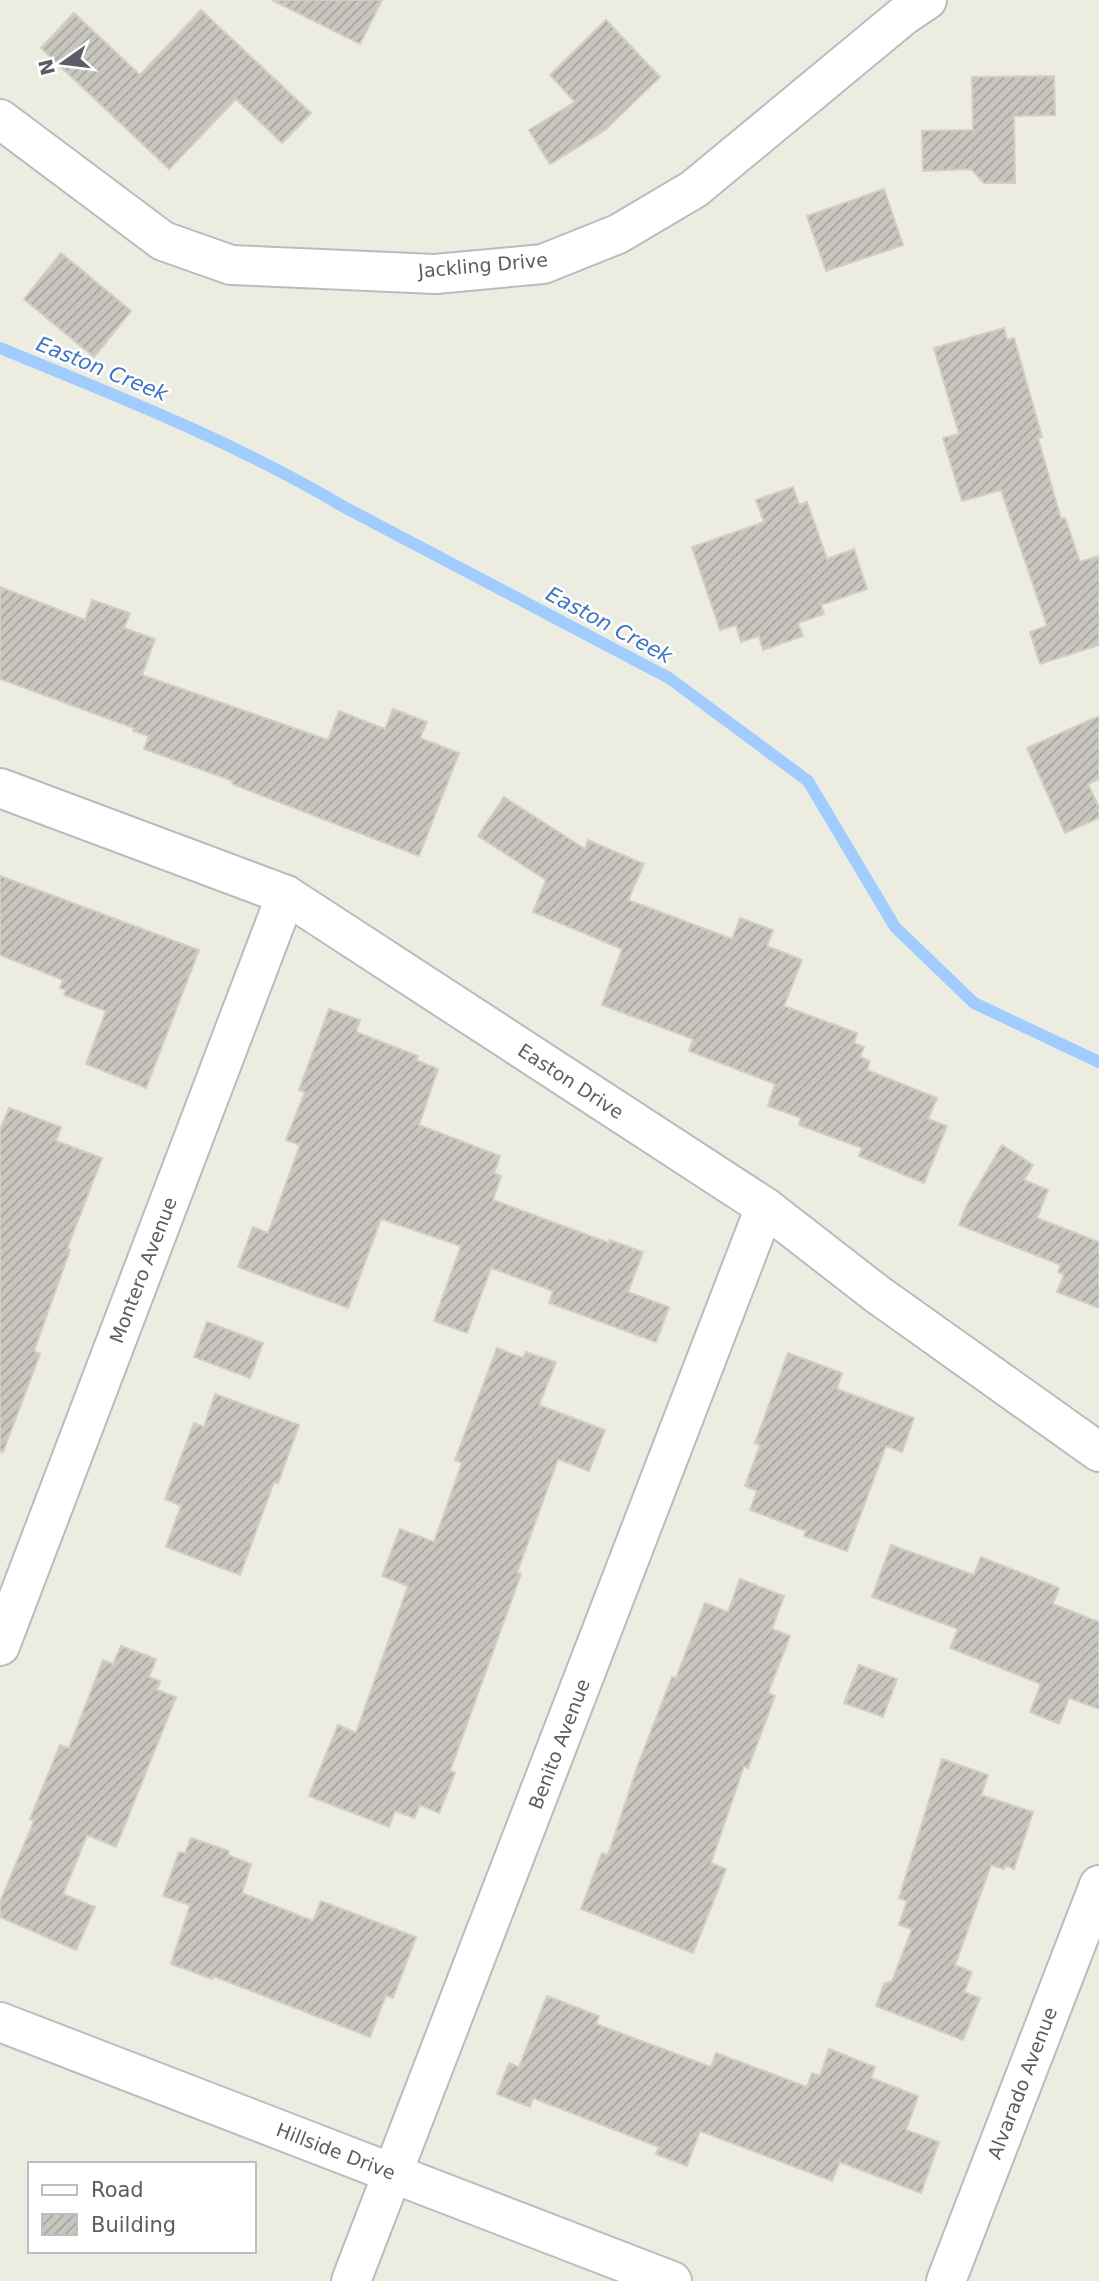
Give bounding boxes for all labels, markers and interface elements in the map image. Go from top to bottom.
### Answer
north arrow [28,28,98,98]
text: N [34,57,59,77]
street label: Jackling Drive [416,248,549,282]
water label: Easton Creek [33,332,172,407]
water label: Easton Creek [542,582,677,669]
street label: Easton Drive [514,1039,628,1123]
street label: Montero Avenue [105,1194,181,1346]
street label: Benito Avenue [524,1676,594,1812]
street label: Alvarado Avenue [983,2004,1061,2162]
street label: Hillside Drive [273,2118,399,2184]
legend [28,2162,256,2253]
text: Road [91,2178,144,2202]
text: Building [91,2213,176,2237]

